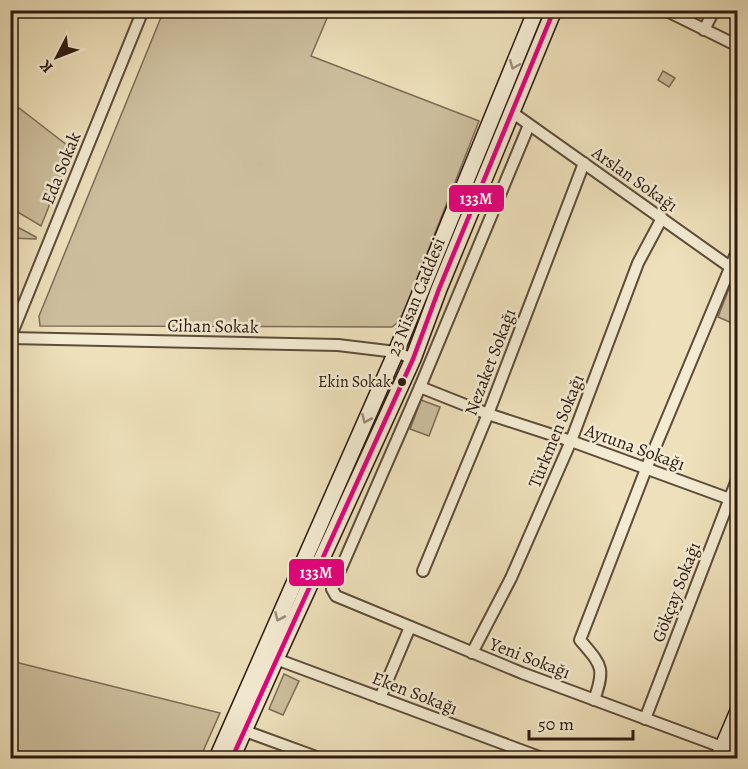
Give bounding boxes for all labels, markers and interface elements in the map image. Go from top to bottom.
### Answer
north arrow [27,27,87,87]
text: K [35,55,58,78]
one-way arrow [509,58,521,69]
street label: Eda Sokak [36,128,86,208]
street label: Arslan Sokağı [586,140,683,217]
line badge: 133M [448,184,505,213]
text: 133M [460,188,493,210]
street label: 23 Nisan Caddesi [381,234,451,360]
street label: Nezaket Sokağı [459,305,521,419]
street label: Cihan Sokak [167,313,259,339]
place label: Ekin Sokak [318,371,391,393]
street label: Türkmen Sokağı [522,371,590,491]
marker: Ekin Sokak [396,376,408,388]
one-way arrow [362,413,374,424]
street label: Aytuna Sokağı [581,417,688,476]
street label: Gökçay Sokağı [646,538,706,646]
line badge: 133M [288,558,345,587]
text: 133M [300,562,333,584]
one-way arrow [274,610,286,621]
street label: Yeni Sokağı [485,631,574,684]
street label: Eken Sokağı [369,666,461,720]
scale bar [529,703,632,741]
text: 50 m [538,712,574,736]

